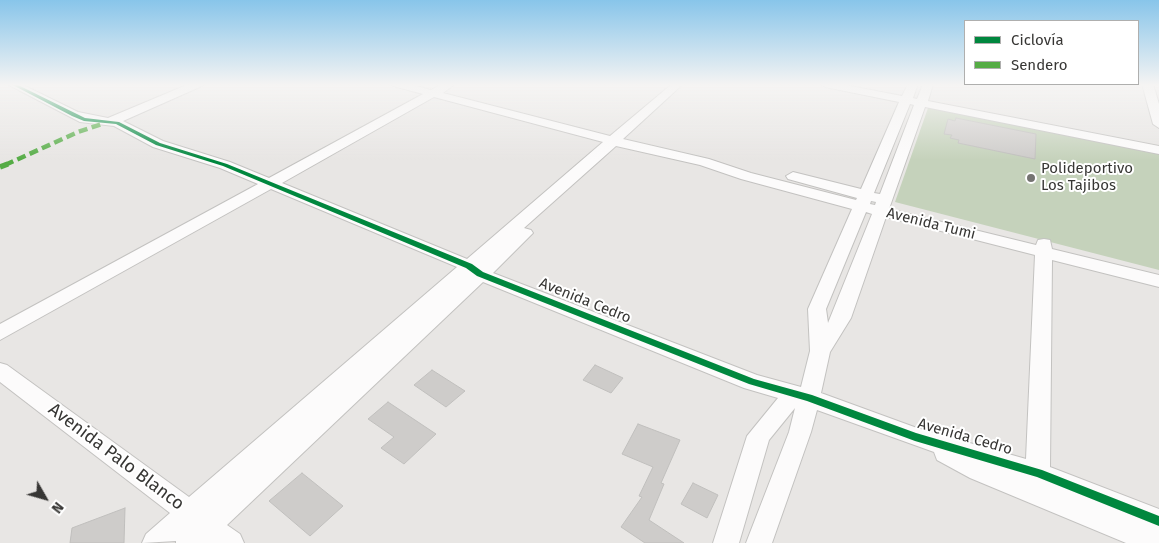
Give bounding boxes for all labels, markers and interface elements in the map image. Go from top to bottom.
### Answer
legend [964,20,1139,85]
text: Ciclovía [1011,31,1064,49]
text: Sendero [1011,56,1067,74]
place label: Polideportivo Los Tajibos [1041,160,1133,195]
marker: Polideportivo Los Tajibos [1025,172,1037,184]
street label: Avenida Tumi [885,204,977,244]
street label: Avenida Cedro [536,274,634,328]
street label: Avenida Palo Blanco [44,399,188,515]
street label: Avenida Cedro [916,415,1014,459]
north arrow [20,473,70,523]
text: N [48,499,67,516]

